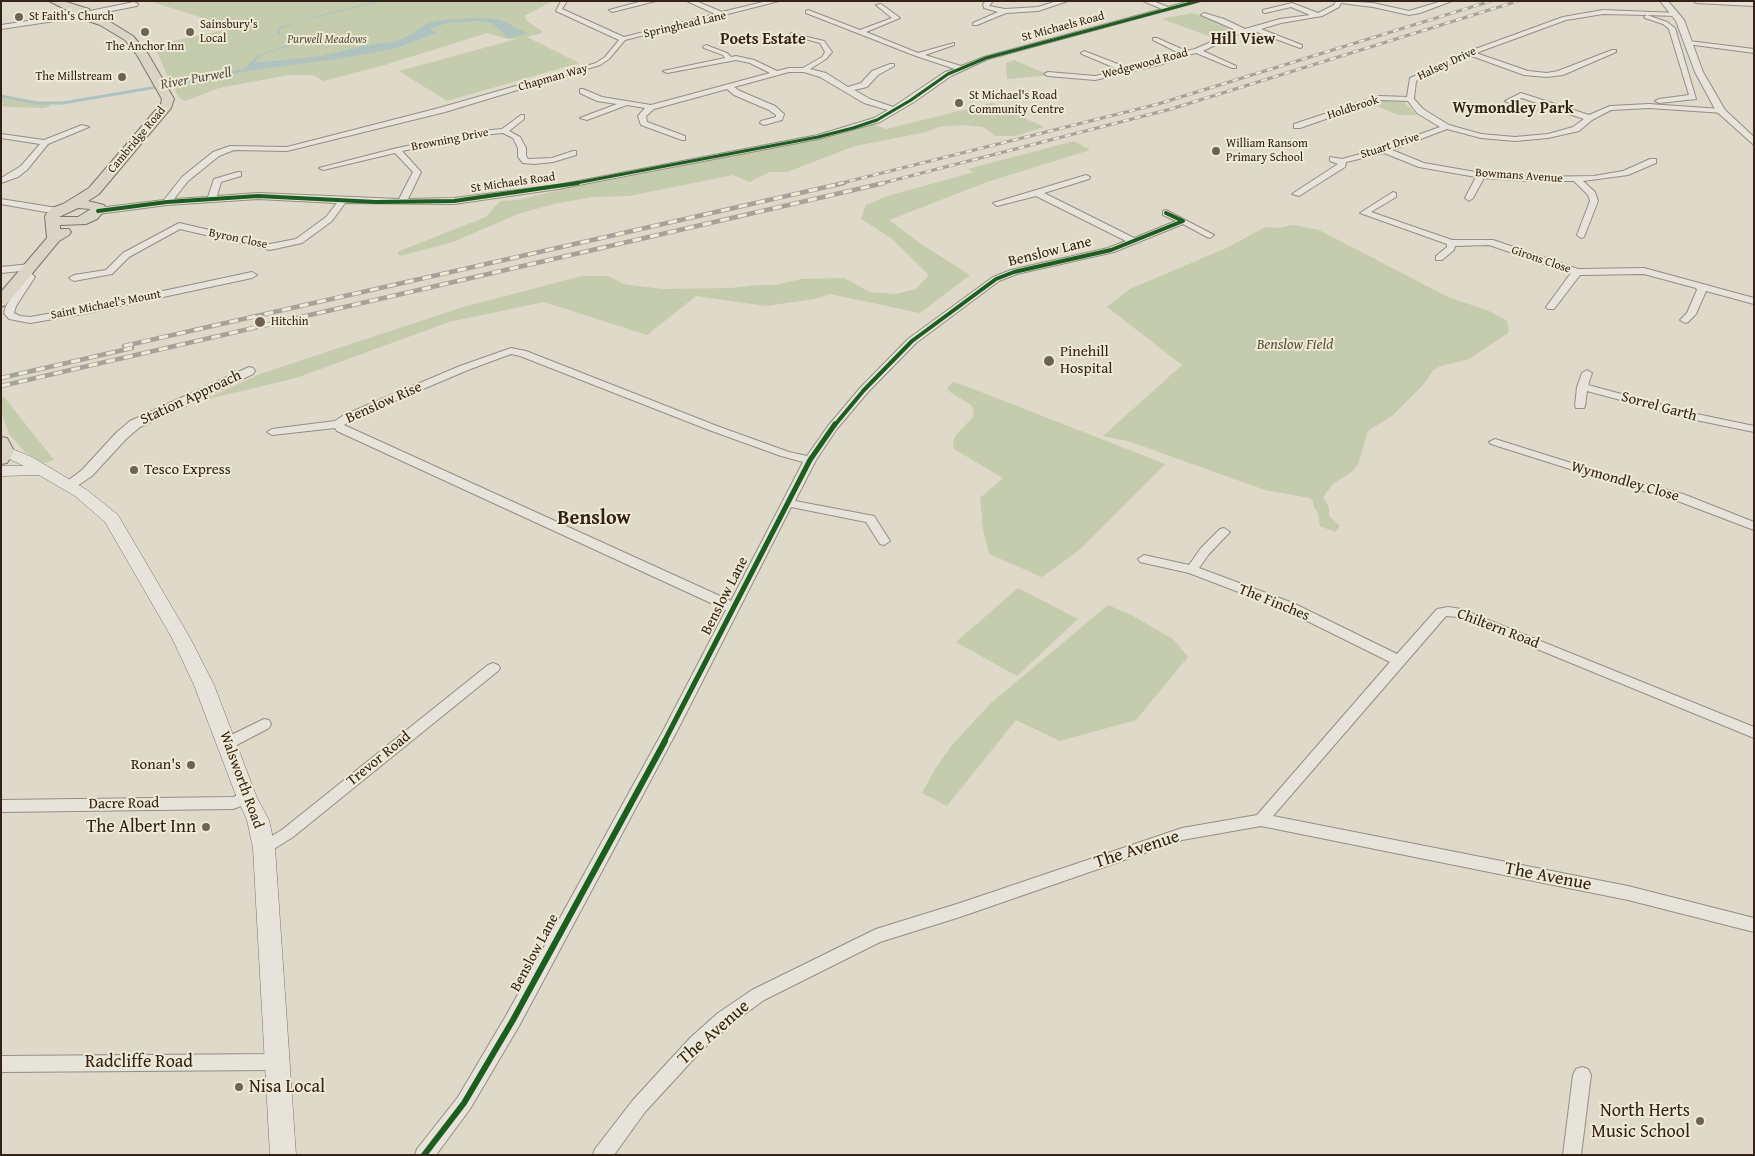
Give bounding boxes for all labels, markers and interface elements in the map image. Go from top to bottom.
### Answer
street label: Springhead Lane [642,8,728,42]
street label: St Michaels Road [1020,9,1106,45]
place label: St Faith's Church [29,10,114,24]
marker: St Faith's Church [13,11,25,23]
place label: Sainsbury's Local [200,18,258,46]
marker: The Anchor Inn [139,26,151,38]
marker: Sainsbury's Local [184,26,196,38]
district label: Poets Estate [720,30,806,50]
district label: Hill View [1211,30,1275,50]
park label: Purwell Meadows [287,33,367,47]
place label: The Anchor Inn [106,40,184,54]
street label: Halsey Drive [1415,44,1479,84]
street label: Wedgewood Road [1101,46,1189,82]
street label: Chapman Way [517,61,589,95]
water label: River Purwell [159,64,233,94]
place label: The Millstream [35,70,112,84]
marker: The Millstream [116,71,128,83]
place label: St Michael's Road Community Centre [969,89,1064,117]
street label: Holdbrook [1325,93,1381,123]
marker: St Michael's Road Community Centre [953,97,965,109]
district label: Wymondley Park [1452,99,1574,119]
street label: Cambridge Road [105,104,169,176]
street label: Browning Drive [410,125,490,155]
street label: Stuart Drive [1359,130,1421,162]
place label: William Ransom Primary School [1226,137,1308,165]
marker: William Ransom Primary School [1210,145,1222,157]
street label: Bowmans Avenue [1475,166,1563,186]
street label: St Michaels Road [470,170,556,196]
street label: Byron Close [207,226,269,252]
street label: Benslow Lane [1006,233,1094,271]
street label: Girons Close [1509,243,1573,277]
street label: Saint Michael's Mount [50,287,162,323]
marker: Hitchin [253,315,267,329]
place label: Hitchin [271,315,309,329]
park label: Benslow Field [1257,336,1333,354]
place label: Pinehill Hospital [1060,343,1112,378]
marker: Pinehill Hospital [1042,354,1056,368]
street label: Station Approach [138,367,244,429]
street label: Benslow Rise [343,378,425,428]
street label: Sorrel Garth [1619,388,1699,426]
street label: Wymondley Close [1569,458,1681,506]
place label: Tesco Express [144,461,231,479]
marker: Tesco Express [128,464,140,476]
district label: Benslow [557,507,631,531]
street label: Benslow Lane [698,554,752,638]
street label: The Finches [1236,581,1312,625]
street label: Chiltern Road [1454,605,1542,653]
street label: Trevor Road [343,728,415,790]
street label: Walsworth Road [215,729,267,831]
place label: Ronan's [131,756,181,774]
marker: Ronan's [185,759,197,771]
street label: Dacre Road [89,794,159,814]
place label: The Albert Inn [86,816,196,838]
marker: The Albert Inn [200,821,212,833]
street label: The Avenue [1092,826,1182,874]
street label: The Avenue [1503,858,1593,896]
street label: Benslow Lane [507,911,563,995]
street label: The Avenue [674,996,754,1070]
street label: Radcliffe Road [85,1051,193,1073]
place label: Nisa Local [249,1076,325,1098]
marker: Nisa Local [233,1081,245,1093]
place label: North Herts Music School [1591,1100,1690,1142]
marker: North Herts Music School [1694,1115,1706,1127]

